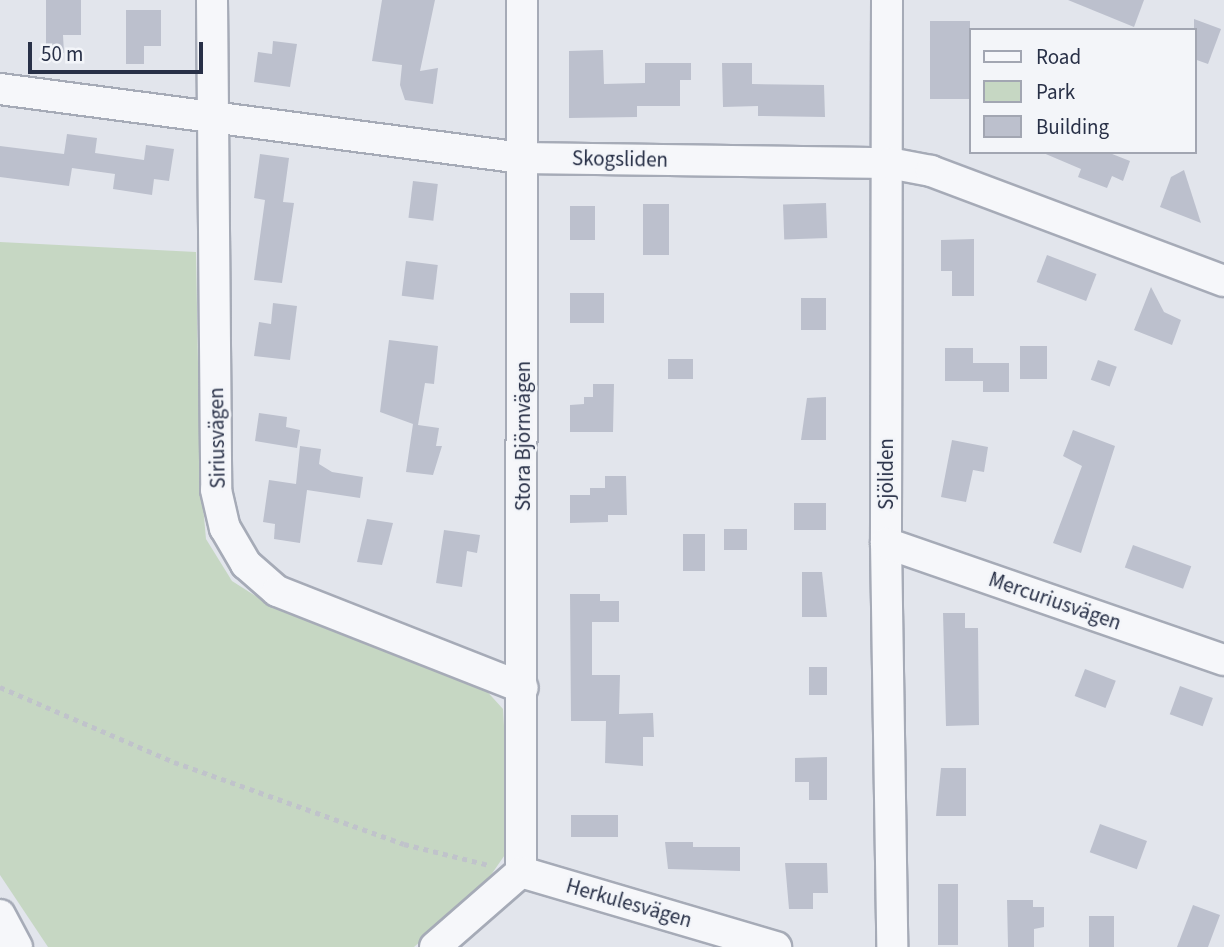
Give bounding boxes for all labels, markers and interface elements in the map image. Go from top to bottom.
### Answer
scale bar [32,28,206,72]
legend [968,28,1196,154]
text: 50 m [41,39,83,69]
text: Road [1036,42,1081,72]
text: Park [1036,77,1075,107]
text: Building [1036,112,1109,142]
street label: Skogsliden [572,146,668,172]
street label: Stora Björnvägen [510,361,536,511]
street label: Siriusvägen [204,387,230,489]
street label: Sjöliden [873,438,899,510]
street label: Mercuriusvägen [985,567,1125,635]
street label: Herkulesvägen [563,873,695,933]

